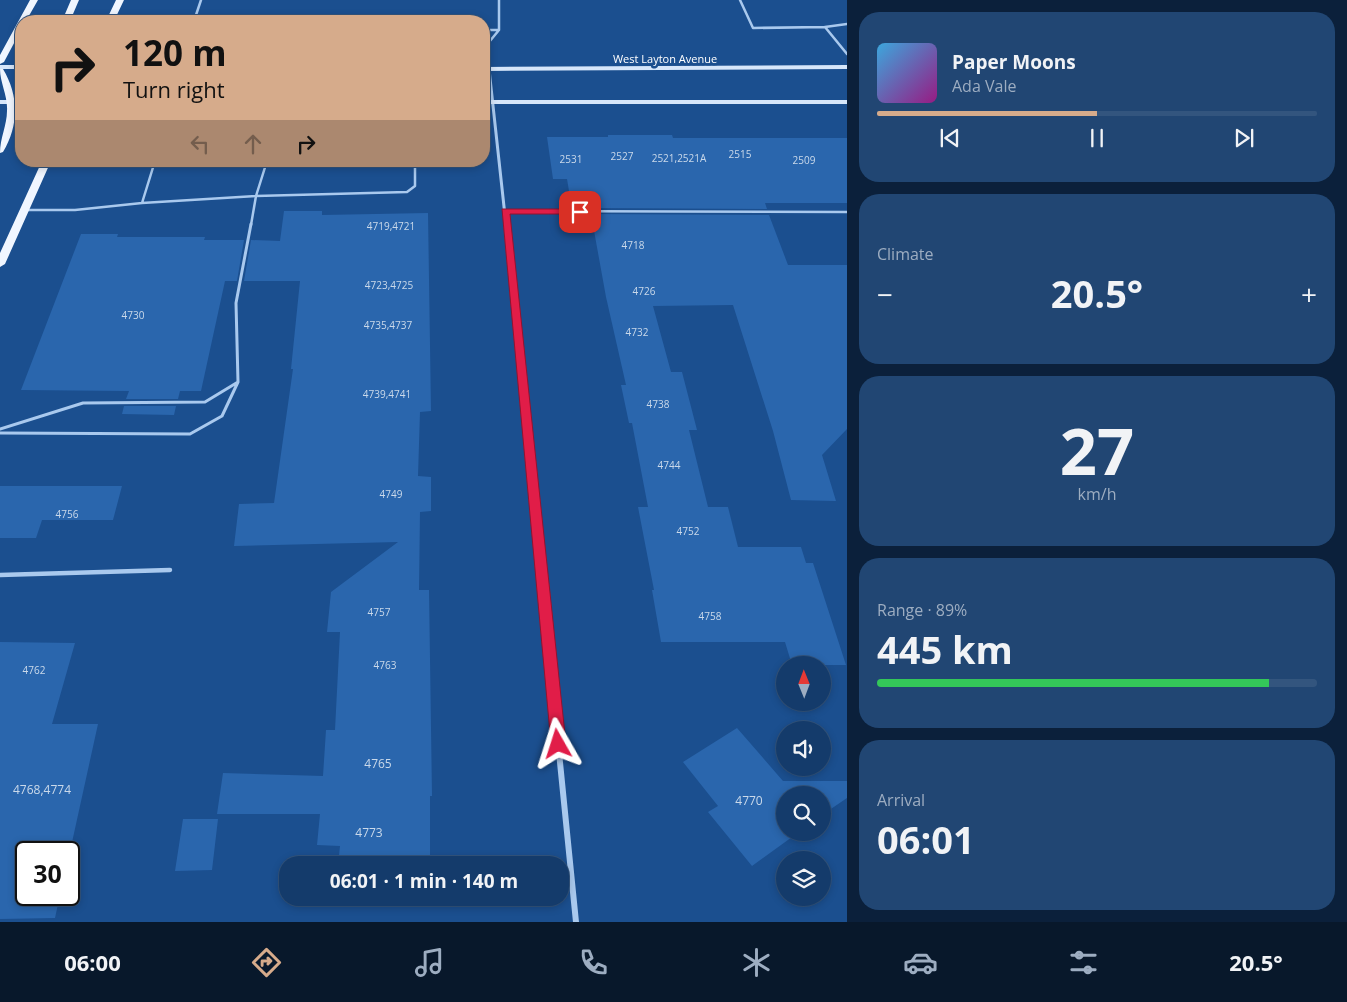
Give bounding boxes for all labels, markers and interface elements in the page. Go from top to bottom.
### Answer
text: 120 m [123,29,227,76]
icon: right [40,35,105,100]
text: Paper Moons [952,49,1076,75]
street label: West Layton Avenue [613,51,717,66]
text: Turn right [123,74,225,104]
text: Ada Vale [952,75,1016,97]
icon: previous [936,124,964,152]
icon: pause [1083,124,1111,152]
icon: next [1230,124,1258,152]
icon: left [186,130,214,158]
icon: ahead [239,130,267,158]
icon: right [292,130,320,158]
house number: 2515 [729,147,752,161]
house number: 2527 [611,149,634,163]
house number: 2521,2521A [652,151,707,165]
house number: 2531 [560,152,582,166]
house number: 2509 [793,153,816,167]
pin [559,191,601,233]
icon: arrive [566,198,594,226]
house number: 4719,4721 [367,219,415,233]
house number: 4718 [622,238,645,252]
text: Climate [877,243,934,265]
text: 20.5° [1051,267,1143,319]
text: − [877,275,893,313]
text: + [1301,275,1317,313]
house number: 4723,4725 [365,278,413,292]
house number: 4726 [633,284,656,298]
house number: 4730 [122,308,145,322]
house number: 4735,4737 [364,318,412,332]
house number: 4732 [626,325,649,339]
house number: 4739,4741 [363,387,411,401]
house number: 4738 [647,397,670,411]
text: 27 [1060,406,1134,494]
house number: 4744 [658,458,681,472]
text: km/h [1078,483,1116,505]
house number: 4749 [380,487,403,501]
house number: 4756 [56,507,79,521]
house number: 4752 [677,524,700,538]
text: Range · 89% [877,599,967,621]
house number: 4757 [368,605,391,619]
house number: 4758 [699,609,722,623]
text: 445 km [877,623,1013,675]
north arrow [776,656,831,711]
map controls [776,656,831,906]
house number: 4763 [374,658,397,672]
house number: 4762 [23,663,46,677]
position arrow [531,717,583,769]
button: sound [776,721,831,776]
house number: 4765 [364,755,392,772]
house number: 4768,4774 [13,781,71,798]
button: search [776,786,831,841]
text: Arrival [877,789,925,811]
house number: 4770 [735,792,763,809]
text: 06:01 [877,813,975,865]
house number: 4773 [355,824,383,841]
speed limit sign: 30 [15,841,80,906]
button: layers [776,851,831,906]
text: 06:01 · 1 min · 140 m [330,868,518,894]
icon: directions [249,945,284,980]
icon: music [412,945,447,980]
icon: phone [576,945,611,980]
icon: climate [739,945,774,980]
icon: car [903,945,938,980]
icon: filters [1066,945,1101,980]
text: 06:00 [64,947,121,977]
text: 20.5° [1229,947,1283,977]

